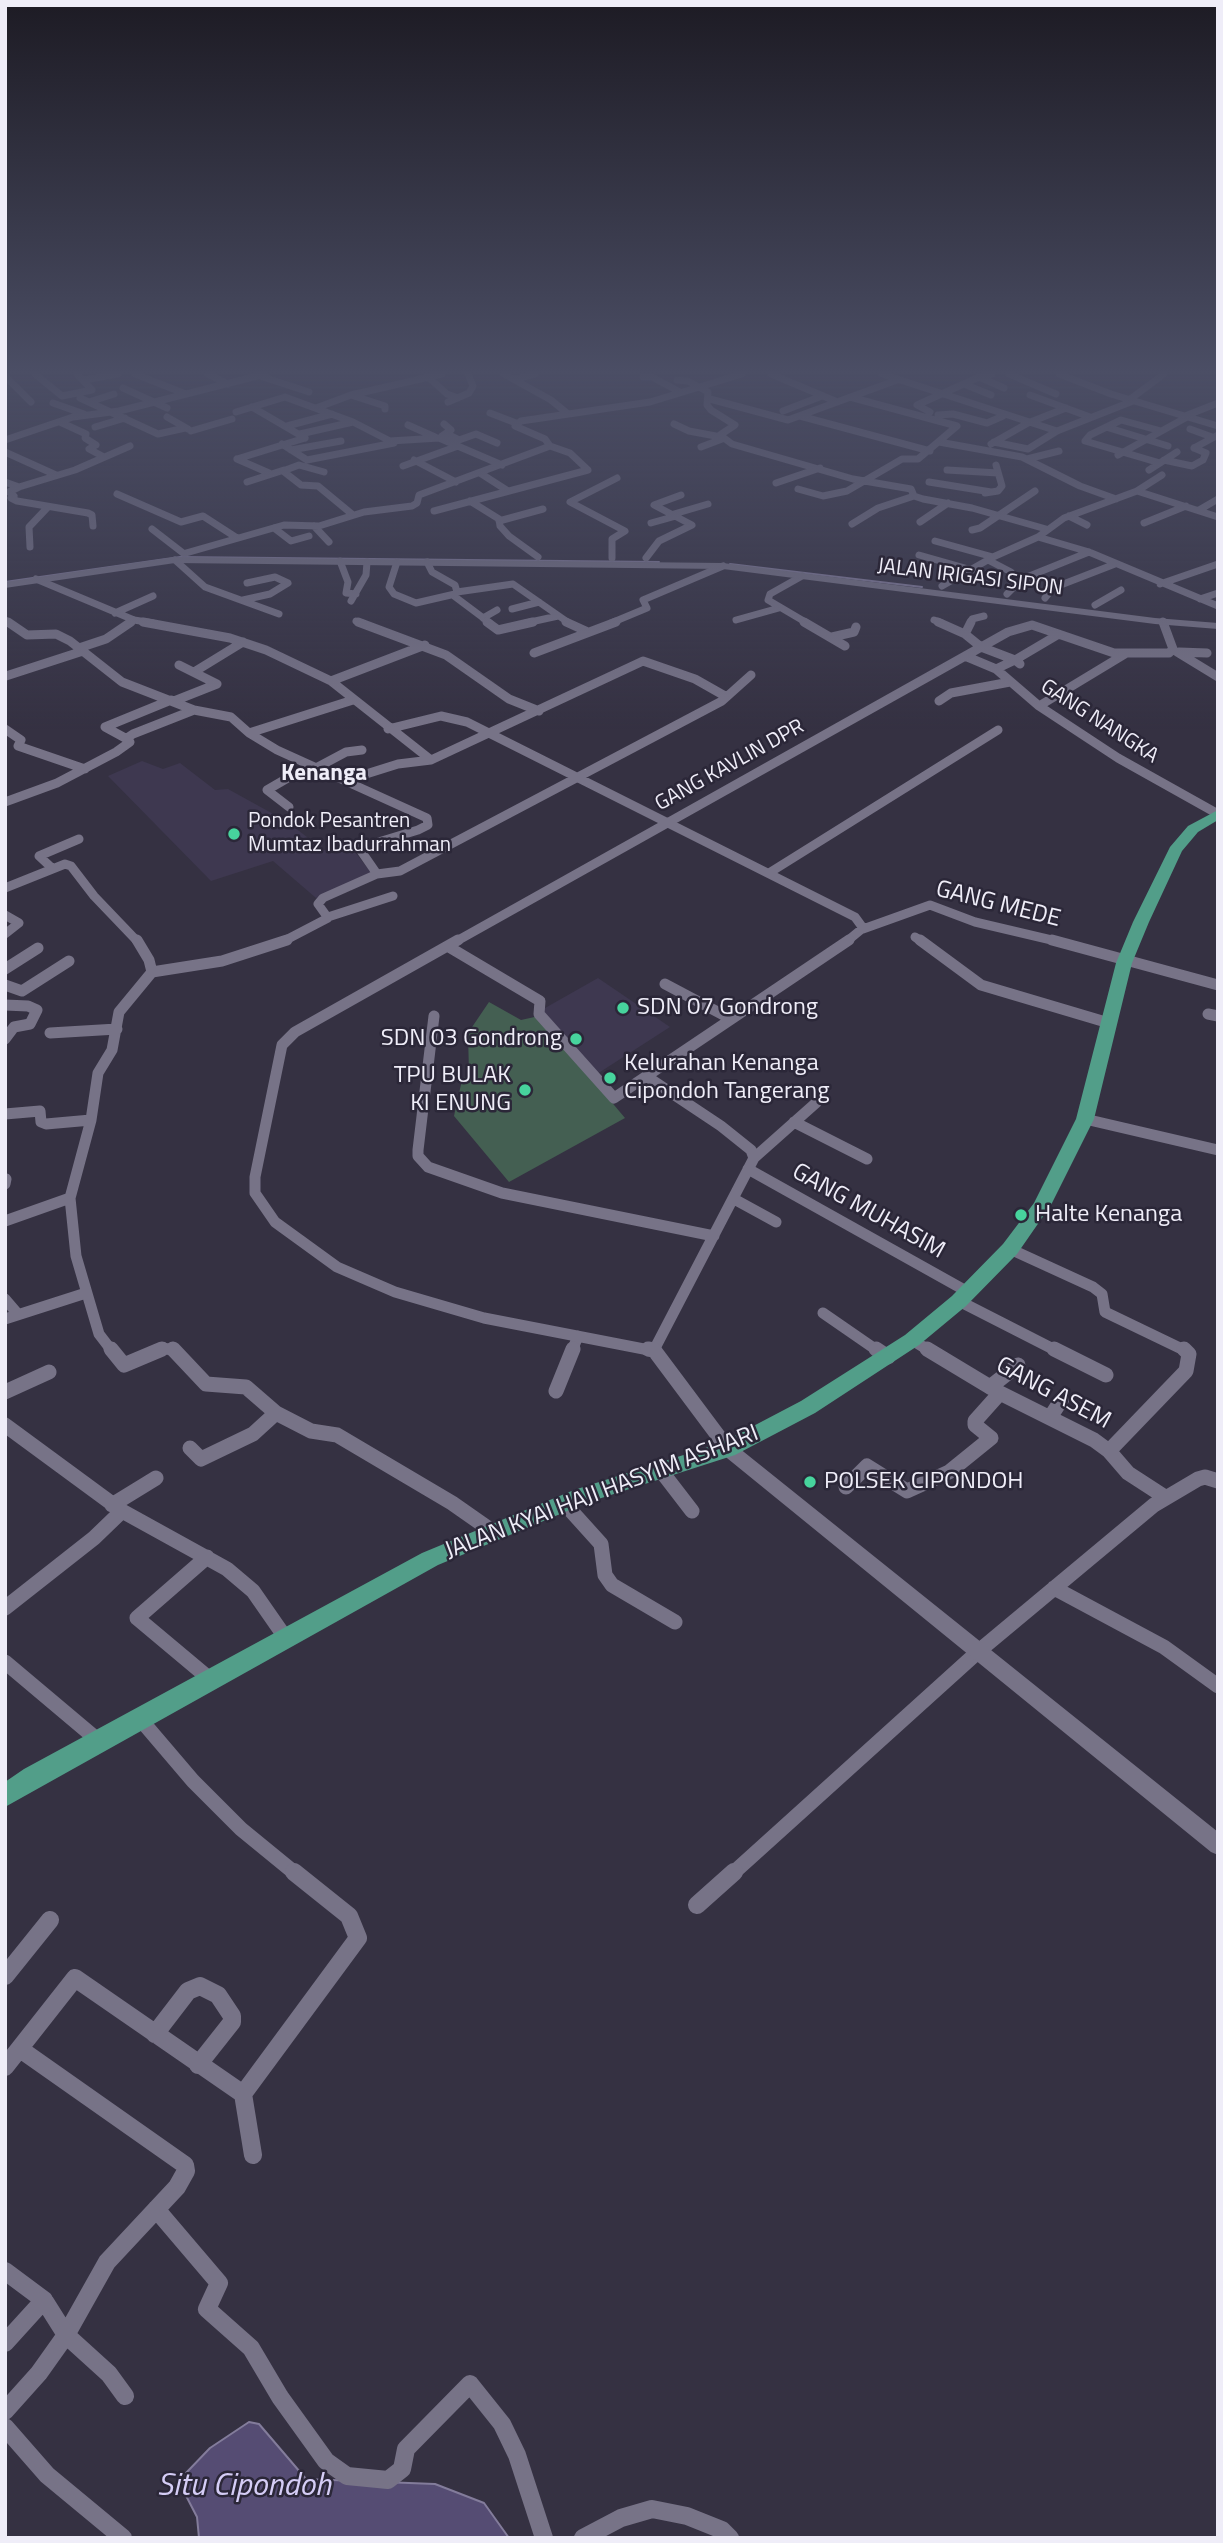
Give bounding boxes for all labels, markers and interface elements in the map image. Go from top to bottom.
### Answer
street label: JALAN IRIGASI SIPON [876,554,1064,602]
street label: GANG NANGKA [1035,675,1163,769]
street label: GANG KAVLIN DPR [651,715,809,817]
district label: Kenanga [281,760,367,788]
place label: Pondok Pesantren Mumtaz Ibadurrahman [248,809,451,859]
marker: Pondok Pesantren Mumtaz Ibadurrahman [226,826,242,842]
street label: GANG MEDE [933,876,1063,934]
place label: SDN 07 Gondrong [637,994,818,1022]
marker: SDN 07 Gondrong [615,1000,631,1016]
place label: SDN 03 Gondrong [381,1025,562,1053]
marker: SDN 03 Gondrong [568,1031,584,1047]
place label: Kelurahan Kenanga Cipondoh Tangerang [624,1050,829,1106]
place label: TPU BULAK KI ENUNG [394,1062,511,1118]
marker: Kelurahan Kenanga Cipondoh Tangerang [602,1070,618,1086]
marker: TPU BULAK KI ENUNG [517,1082,533,1098]
street label: GANG MUHASIM [787,1158,949,1266]
place label: Halte Kenanga [1035,1201,1182,1229]
marker: Halte Kenanga [1013,1207,1029,1223]
street label: GANG ASEM [991,1352,1115,1436]
street label: JALAN KYAI HAJI HASYIM ASHARI [441,1420,763,1566]
place label: POLSEK CIPONDOH [824,1468,1024,1496]
marker: POLSEK CIPONDOH [802,1474,818,1490]
water label: Situ Cipondoh [157,2468,331,2506]

